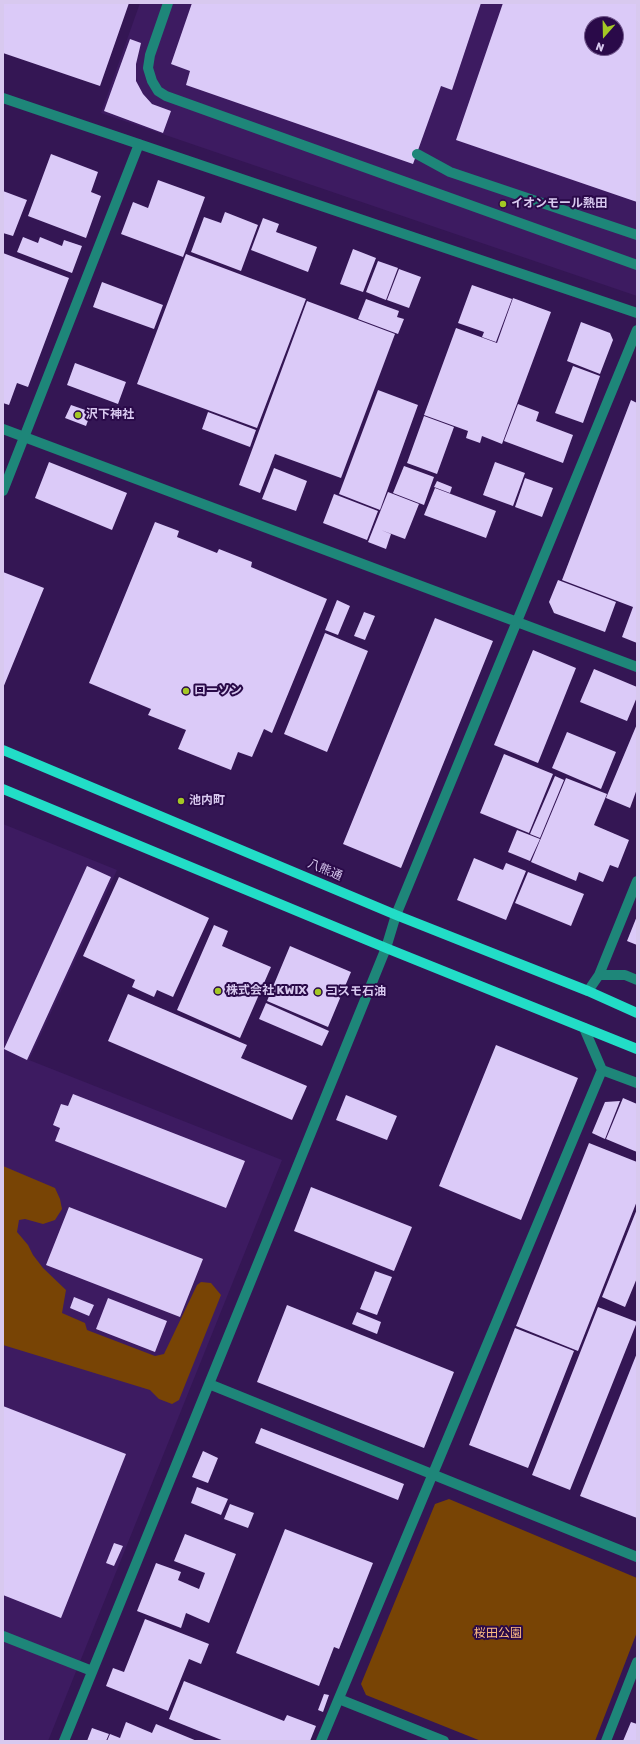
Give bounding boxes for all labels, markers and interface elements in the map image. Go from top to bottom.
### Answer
north arrow [584,16,624,56]
text: N [594,39,606,54]
place label: イオンモール熱田 [511,197,607,211]
marker: イオンモール熱田 [498,199,508,209]
place label: 沢下神社 [86,408,134,422]
marker: 沢下神社 [73,410,83,420]
place label: ローソン [194,684,242,698]
marker: ローソン [181,686,191,696]
place label: 池内町 [189,794,225,808]
marker: 池内町 [176,796,186,806]
street label: 八熊通 [306,856,344,884]
place label: 株式会社 KWIX [226,984,307,998]
place label: コスモ石油 [326,985,386,999]
marker: 株式会社 KWIX [213,986,223,996]
marker: コスモ石油 [313,987,323,997]
park label: 桜田公園 [474,1627,522,1641]

